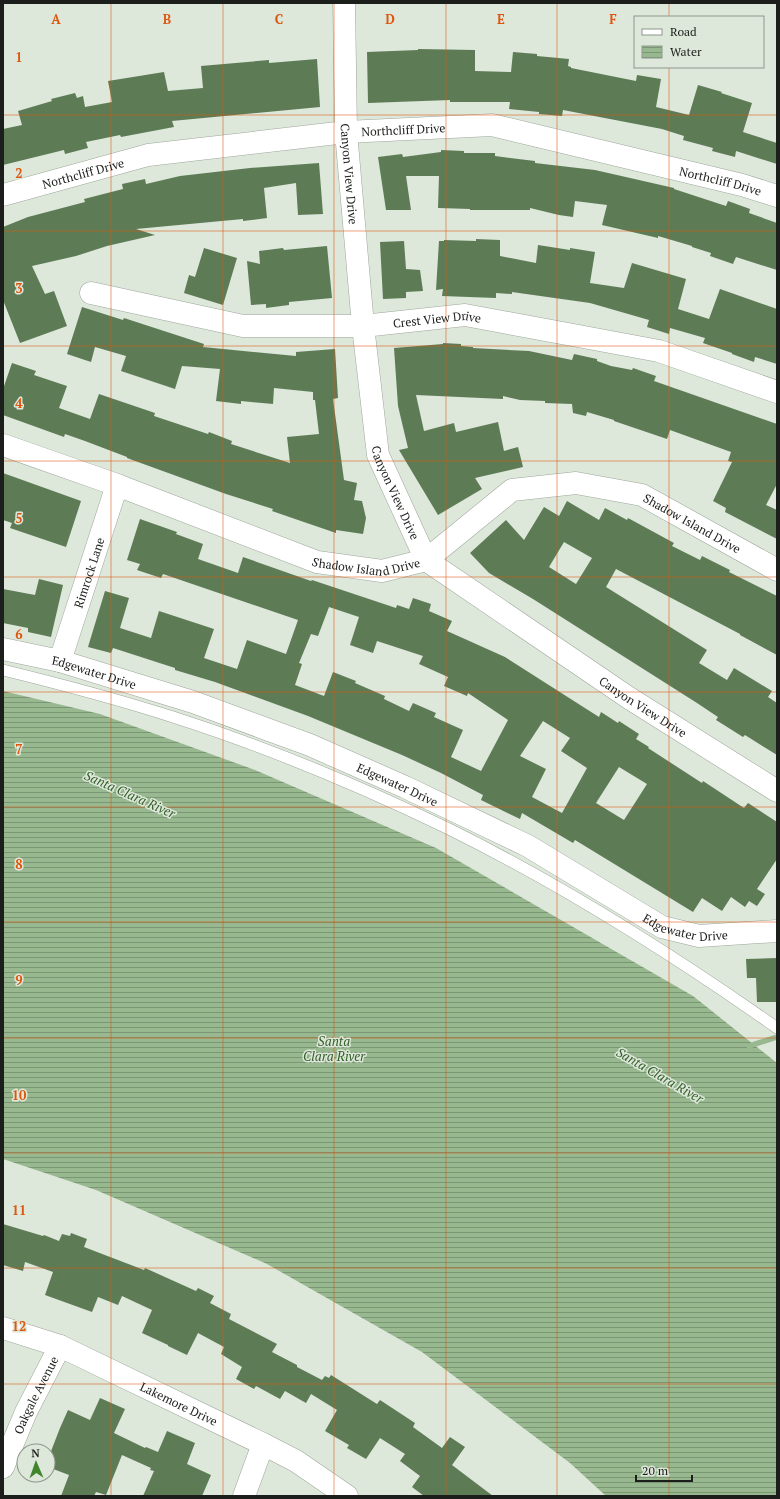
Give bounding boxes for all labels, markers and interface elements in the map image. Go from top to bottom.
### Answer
text: A [51,10,61,28]
text: B [163,10,171,28]
text: C [275,10,283,28]
text: D [385,10,395,28]
text: E [497,10,505,28]
text: F [609,10,617,28]
legend [634,16,764,68]
text: Road [670,24,697,39]
text: Water [670,44,702,59]
text: 1 [15,48,23,66]
street label: Northcliff Drive [361,120,446,139]
street label: Canyon View Drive [338,123,362,225]
street label: Northcliff Drive [40,155,126,191]
street label: Northcliff Drive [678,163,763,198]
text: 2 [15,164,23,182]
text: 3 [15,279,23,297]
street label: Crest View Drive [392,307,482,330]
text: 4 [15,394,23,412]
street label: Canyon View Drive [369,445,423,542]
street label: Shadow Island Drive [641,490,744,556]
text: 5 [15,509,23,527]
street label: Rimrock Lane [70,535,107,610]
street label: Shadow Island Drive [310,553,421,578]
text: 6 [15,625,23,643]
street label: Edgewater Drive [51,652,138,692]
street label: Canyon View Drive [596,673,690,740]
text: 7 [15,740,23,758]
street label: Edgewater Drive [355,759,441,809]
water label: Santa Clara River [82,766,179,822]
text: 8 [15,855,23,873]
street label: Edgewater Drive [640,910,728,943]
text: 9 [15,971,23,989]
water label: Santa Clara River [303,1032,366,1065]
water label: Santa Clara River [613,1043,708,1108]
text: 10 [12,1086,27,1104]
text: 11 [12,1201,26,1219]
text: 12 [12,1317,26,1335]
street label: Oakgale Avenue [10,1354,61,1436]
street label: Lakemore Drive [138,1378,220,1428]
north arrow [16,1443,56,1483]
text: N [31,1446,41,1460]
scale bar [636,1457,692,1483]
text: 20 m [642,1463,669,1478]

